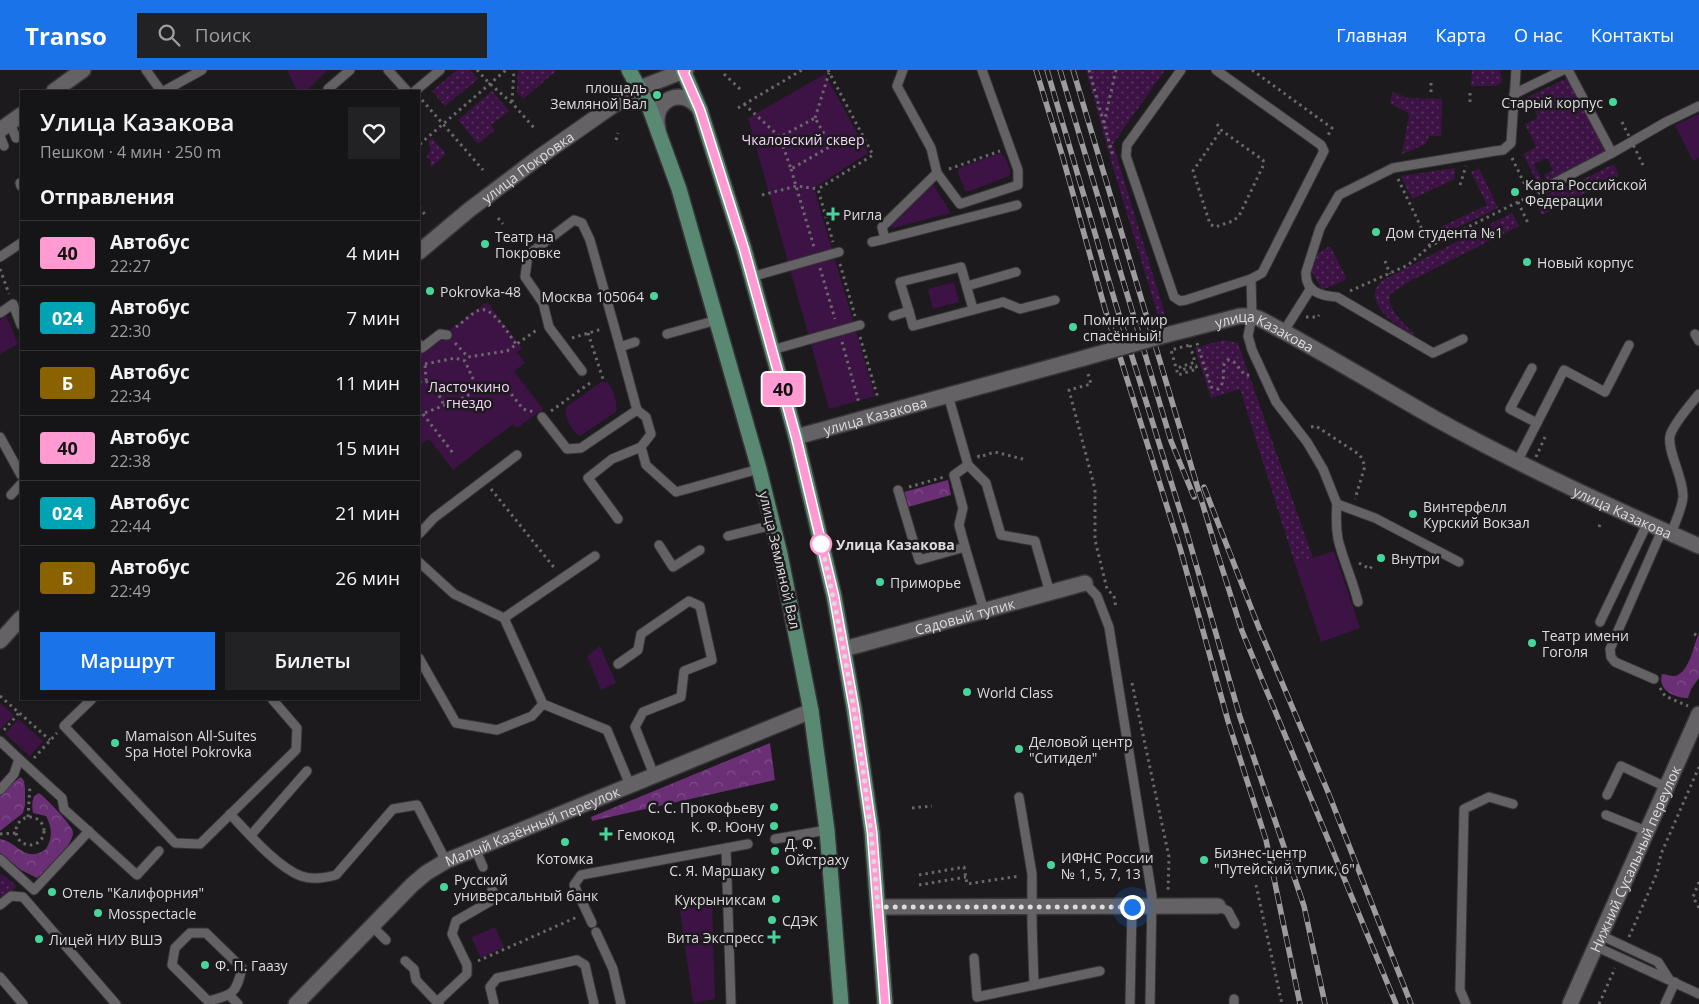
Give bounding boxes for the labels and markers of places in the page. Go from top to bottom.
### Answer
place label: площадь Земляной Вал [550,78,647,113]
marker: площадь Земляной Вал [651,89,663,101]
place label: Старый корпуc [1501,93,1603,112]
marker: Старый корпуc [1607,96,1619,108]
place label: Карта Российской Федерации [1525,175,1647,210]
marker: Карта Российской Федерации [1509,186,1521,198]
place label: Ригла [843,205,882,224]
marker: Ригла [827,208,839,220]
place label: Дом студента №1 [1386,223,1503,242]
marker: Дом студента №1 [1370,226,1382,238]
place label: Театр на Покровке [495,227,561,262]
marker: Театр на Покровке [479,238,491,250]
place label: Новый корпус [1537,253,1634,272]
marker: Новый корпус [1521,256,1533,268]
place label: Pokrovka-48 [440,282,521,301]
marker: Pokrovka-48 [424,285,436,297]
place label: Москва 105064 [542,287,644,306]
marker: Москва 105064 [648,290,660,302]
place label: Помнит мир спасённый! [1083,310,1168,345]
marker: Помнит мир спасённый! [1067,321,1079,333]
place label: Винтерфелл Курский Вокзал [1423,497,1530,532]
marker: Винтерфелл Курский Вокзал [1407,508,1419,520]
marker: Улица Казакова [810,533,832,555]
place label: Улица Казакова [836,535,955,554]
place label: Внутри [1391,549,1440,568]
marker: Внутри [1375,552,1387,564]
place label: Приморье [890,573,961,592]
marker: Приморье [874,576,886,588]
place label: Театр имени Гоголя [1542,626,1629,661]
marker: Театр имени Гоголя [1526,637,1538,649]
place label: World Class [977,683,1054,702]
marker: World Class [961,686,973,698]
place label: Mamaison All-Suites Spa Hotel Pokrovka [125,726,257,761]
place label: Деловой центр "Ситидел" [1029,732,1133,767]
marker: Mamaison All-Suites Spa Hotel Pokrovka [109,737,121,749]
marker: Деловой центр "Ситидел" [1013,743,1025,755]
place label: С. С. Прокофьеву [648,798,765,817]
marker: С. С. Прокофьеву [768,801,780,813]
place label: К. Ф. Юону [691,817,765,836]
marker: К. Ф. Юону [768,820,780,832]
place label: Гемокод [617,825,675,844]
marker: Гемокод [599,827,613,841]
place label: Д. Ф. Ойстраху [785,834,850,869]
marker: Котомка [559,836,571,848]
place label: Бизнес-центр "Путейский тупик, 6" [1214,843,1355,878]
marker: Д. Ф. Ойстраху [769,845,781,857]
place label: ИФНС России № 1, 5, 7, 13 [1061,848,1154,883]
place label: Котомка [536,849,594,868]
marker: Бизнес-центр "Путейский тупик, 6" [1198,854,1210,866]
marker: ИФНС России № 1, 5, 7, 13 [1045,859,1057,871]
place label: С. Я. Маршаку [669,861,766,880]
marker: С. Я. Маршаку [769,864,781,876]
place label: Русский универсальный банк [454,870,599,905]
marker: Русский универсальный банк [438,881,450,893]
place label: Отель "Калифорния" [62,883,204,902]
marker: Отель "Калифорния" [46,886,58,898]
place label: Кукрыниксам [674,890,766,909]
marker: Кукрыниксам [770,893,782,905]
place label: Mosspectacle [108,904,197,923]
marker: Mosspectacle [92,907,104,919]
place label: СДЭК [782,911,818,930]
marker: СДЭК [766,914,778,926]
place label: Вита Экспресс [667,928,764,947]
place label: Лицей НИУ ВШЭ [49,930,162,949]
marker: Вита Экспресс [768,931,780,943]
marker: Лицей НИУ ВШЭ [33,933,45,945]
place label: Ф. П. Гаазу [215,956,289,975]
marker: Ф. П. Гаазу [199,959,211,971]

